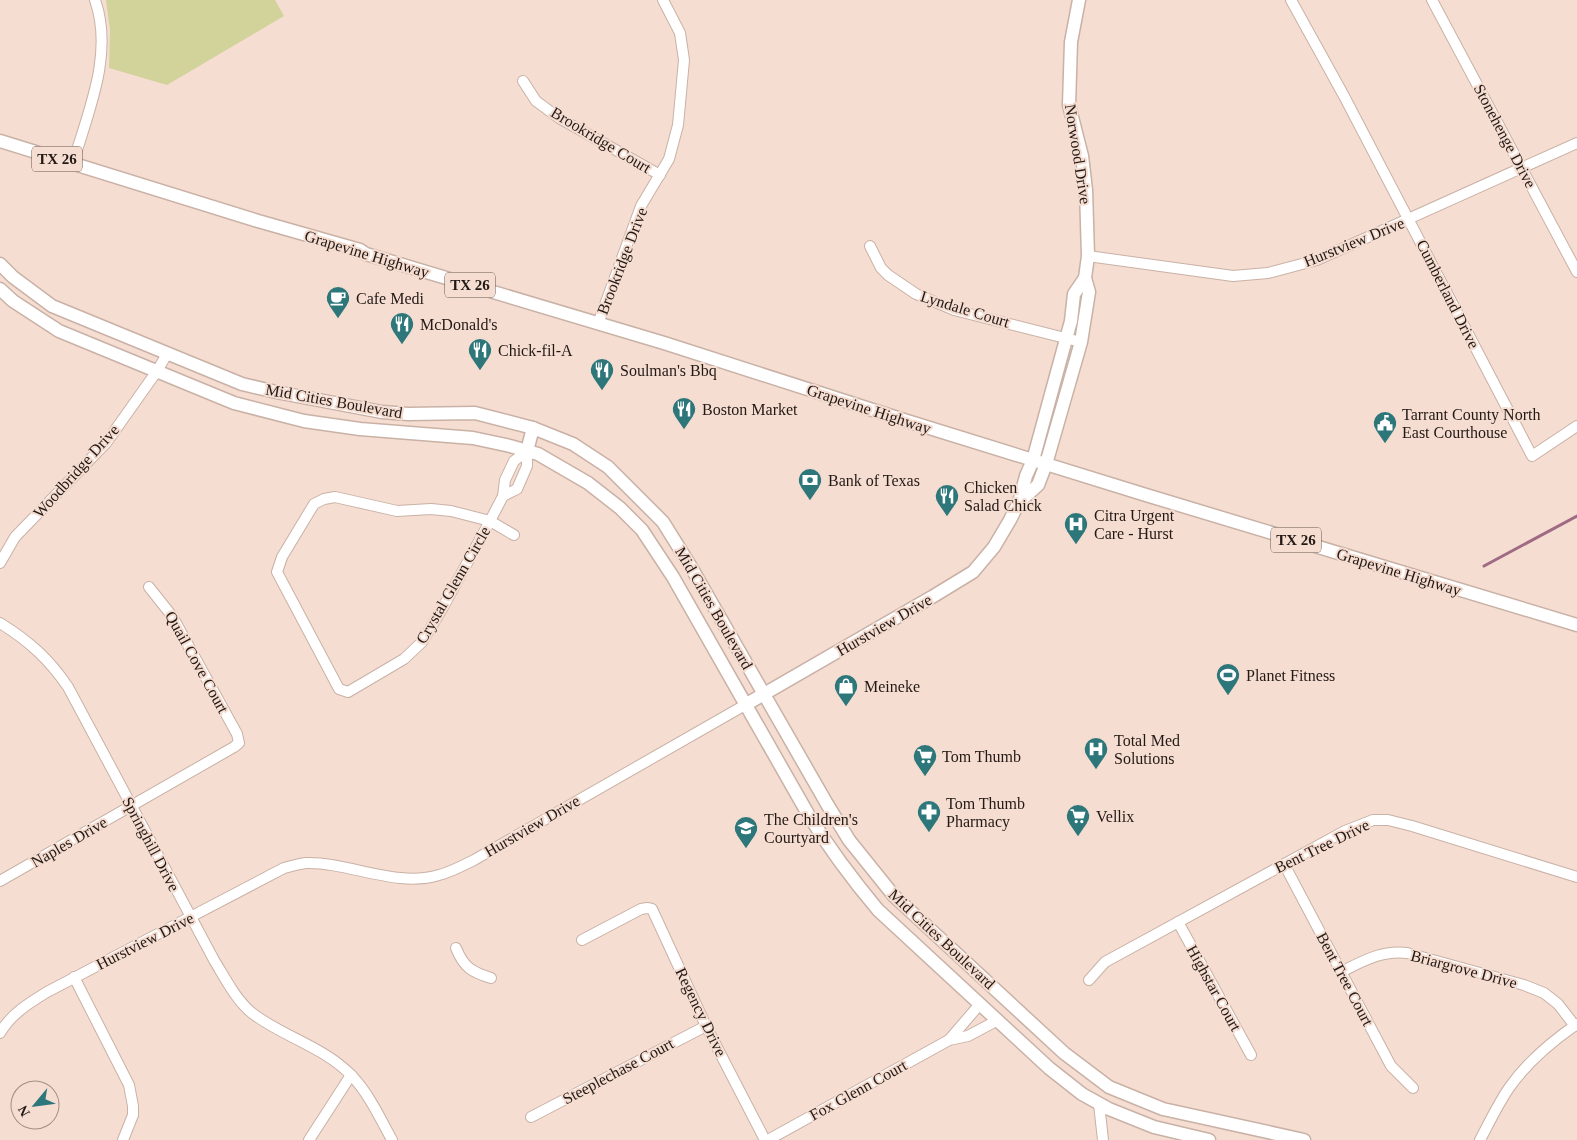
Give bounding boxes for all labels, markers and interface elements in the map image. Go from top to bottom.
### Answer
street label: Stonehenge Drive [1470,81,1540,191]
street label: Norwood Drive [1062,103,1094,205]
street label: Brookridge Court [548,104,654,178]
road number: TX 26 [32,146,82,172]
street label: Brookridge Drive [594,205,651,317]
street label: Hurstview Drive [1301,214,1407,270]
street label: Grapevine Highway [302,227,431,282]
street label: Cumberland Drive [1413,237,1483,351]
road number: TX 26 [445,272,495,298]
cafe icon: Cafe Medi [325,285,351,319]
street label: Lyndale Court [918,287,1012,332]
place label: Cafe Medi [356,290,425,307]
restaurant icon: McDonald's [389,311,415,345]
place label: McDonald's [420,316,498,333]
restaurant icon: Chick-fil-A [467,337,493,371]
place label: Chick-fil-A [498,342,573,359]
restaurant icon: Soulman's Bbq [589,357,615,391]
place label: Soulman's Bbq [620,362,717,380]
street label: Mid Cities Boulevard [264,381,404,421]
street label: Grapevine Highway [805,381,933,438]
restaurant icon: Boston Market [671,396,697,430]
place label: Boston Market [702,401,798,418]
place label: Tarrant County North East Courthouse [1402,406,1540,441]
public building icon: Tarrant County North East Courthouse [1372,410,1398,444]
street label: Woodbridge Drive [30,421,123,522]
bank icon: Bank of Texas [797,467,823,501]
place label: Bank of Texas [828,472,920,489]
place label: Chicken Salad Chick [964,479,1042,514]
restaurant icon: Chicken Salad Chick [934,483,960,517]
place label: Citra Urgent Care - Hurst [1094,507,1175,542]
hospital icon: Citra Urgent Care - Hurst [1063,511,1089,545]
street label: Crystal Glenn Circle [413,523,494,647]
road number: TX 26 [1271,528,1321,552]
street label: Mid Cities Boulevard [672,544,756,672]
street label: Grapevine Highway [1334,545,1463,600]
street label: Hurstview Drive [833,591,935,659]
street label: Quail Cove Court [162,608,232,716]
sports icon: Planet Fitness [1215,662,1241,696]
place label: Planet Fitness [1246,667,1335,684]
shop icon: Meineke [833,673,859,707]
place label: Meineke [864,678,920,695]
place label: Total Med Solutions [1114,732,1180,767]
hospital icon: Total Med Solutions [1083,736,1109,770]
supermarket icon: Tom Thumb [912,743,938,777]
place label: Tom Thumb [942,748,1021,765]
street label: Hurstview Drive [481,792,583,860]
street label: Springhill Drive [118,794,183,895]
place label: Tom Thumb Pharmacy [946,795,1025,831]
pharmacy icon: Tom Thumb Pharmacy [916,799,942,833]
supermarket icon: Vellix [1065,803,1091,837]
place label: Vellix [1096,808,1134,825]
place label: The Children's Courtyard [764,811,858,847]
street label: Naples Drive [28,813,110,871]
school or university icon: The Children's Courtyard [733,815,759,849]
street label: Bent Tree Drive [1272,816,1372,876]
street label: Mid Cities Boulevard [885,886,999,992]
street label: Hurstview Drive [93,909,197,973]
street label: Bent Tree Court [1313,929,1377,1029]
street label: Highstar Court [1183,942,1245,1035]
street label: Briargrove Drive [1409,947,1519,992]
street label: Regency Drive [671,965,730,1059]
street label: Steeplechase Court [560,1034,677,1108]
street label: Fox Glenn Court [806,1056,910,1124]
north arrow [10,1080,60,1130]
text: N [15,1103,33,1119]

